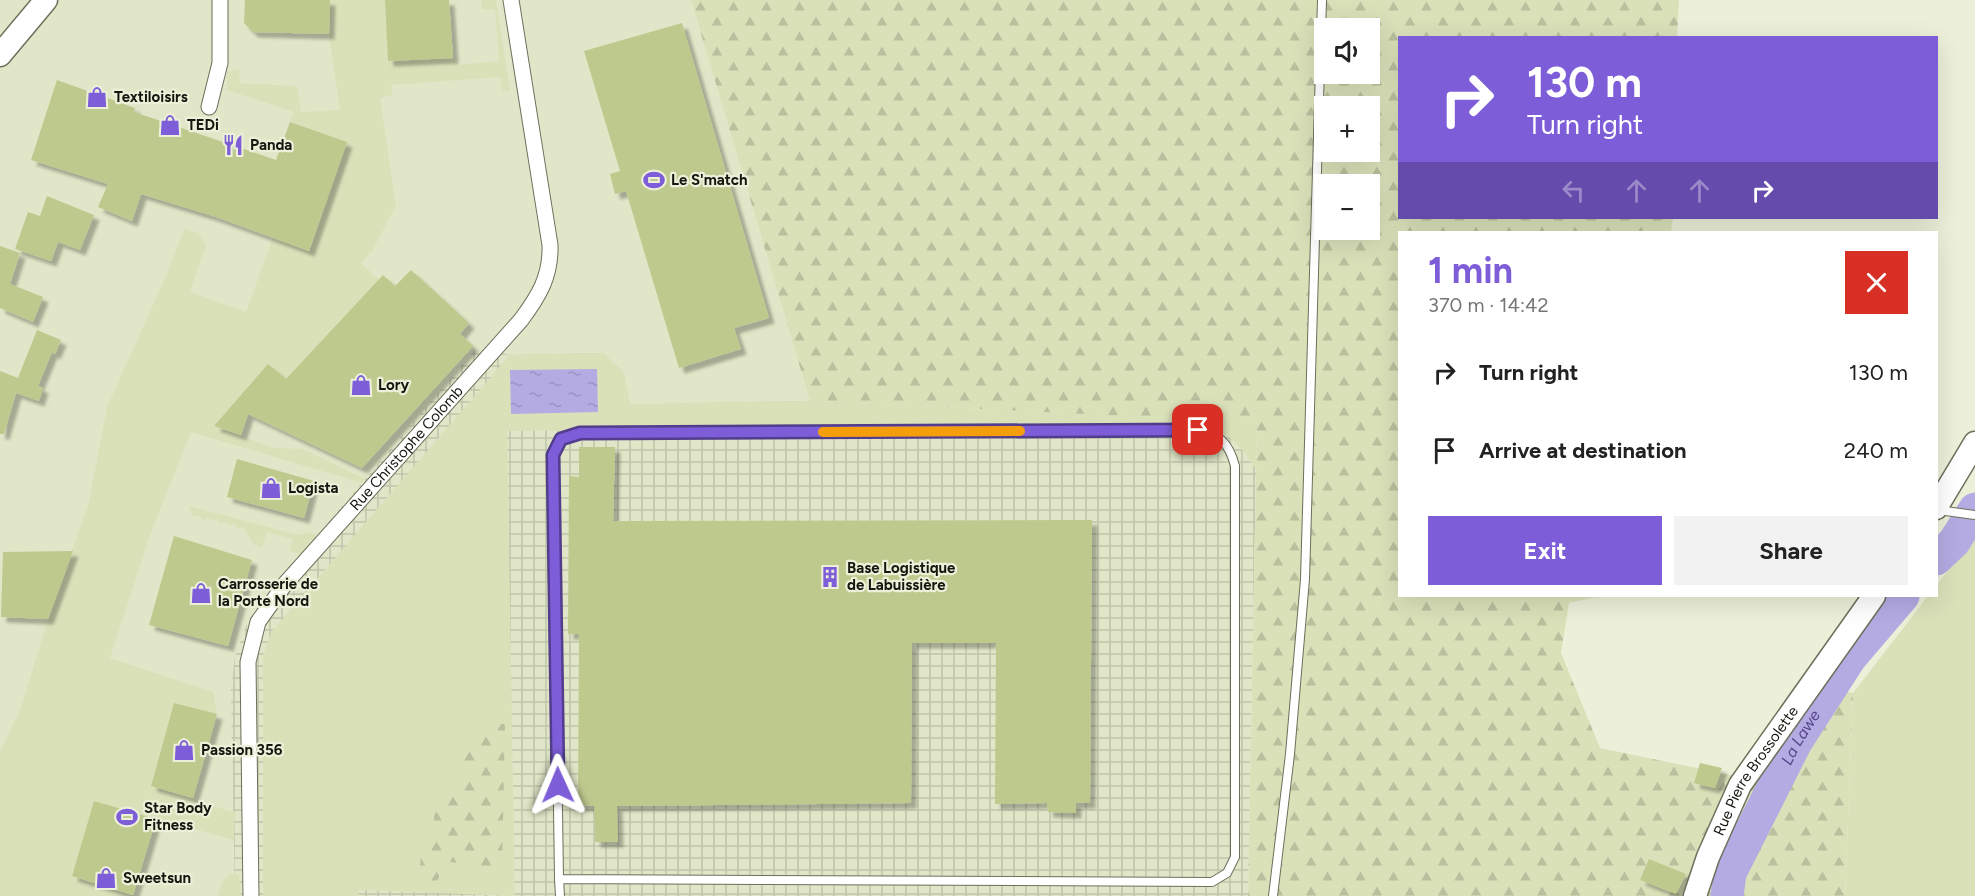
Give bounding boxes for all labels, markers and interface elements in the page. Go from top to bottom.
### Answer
map controls [1314,18,1380,240]
button: sound [1314,18,1380,84]
text: 130 m [1527,57,1642,108]
icon: right [1428,60,1506,138]
shop icon: Textiloisirs [85,85,109,109]
place label: Textiloisirs [114,88,188,106]
button: + [1314,96,1380,162]
text: Turn right [1527,108,1643,141]
shop icon: TEDi [158,113,182,137]
place label: TEDi [187,116,219,134]
restaurant icon: Panda [221,133,245,157]
place label: Panda [250,136,292,154]
sports icon: Le S'match [642,168,666,192]
place label: Le S'match [671,171,747,189]
button: − [1314,174,1380,240]
icon: left [1557,174,1590,207]
icon: ahead [1620,174,1653,207]
icon: ahead [1683,174,1716,207]
icon: right [1746,174,1779,207]
text: 1 min [1428,249,1513,292]
button: close [1845,251,1908,314]
text: 370 m · 14:42 [1428,293,1549,317]
icon: right [1428,356,1461,389]
text: Turn right [1479,359,1578,386]
text: 130 m [1849,359,1908,386]
shop icon: Lory [349,373,373,397]
place label: Lory [378,376,409,394]
street label: Rue Christophe Colomb [346,382,467,514]
pin [1172,404,1223,455]
icon: arrive [1181,413,1214,446]
icon: arrive [1428,434,1461,467]
text: Arrive at destination [1479,437,1687,464]
text: 240 m [1844,437,1908,464]
shop icon: Logista [259,476,283,500]
place label: Logista [288,479,339,497]
button: Exit [1428,516,1662,585]
button: Share [1674,516,1908,585]
place label: Base Logistique de Labuissière [847,559,956,594]
building icon: Base Logistique de Labuissière [818,565,842,589]
place label: Carrosserie de la Porte Nord [218,575,319,610]
shop icon: Carrosserie de la Porte Nord [189,581,213,605]
street label: Rue Pierre Brossolette [1710,703,1802,838]
water label: La Lawe [1777,706,1824,768]
shop icon: Passion 356 [172,738,196,762]
place label: Passion 356 [201,741,283,759]
position arrow [526,753,590,817]
place label: Star Body Fitness [144,799,212,834]
sports icon: Star Body Fitness [115,805,139,829]
shop icon: Sweetsun [94,866,118,890]
place label: Sweetsun [123,869,191,887]

